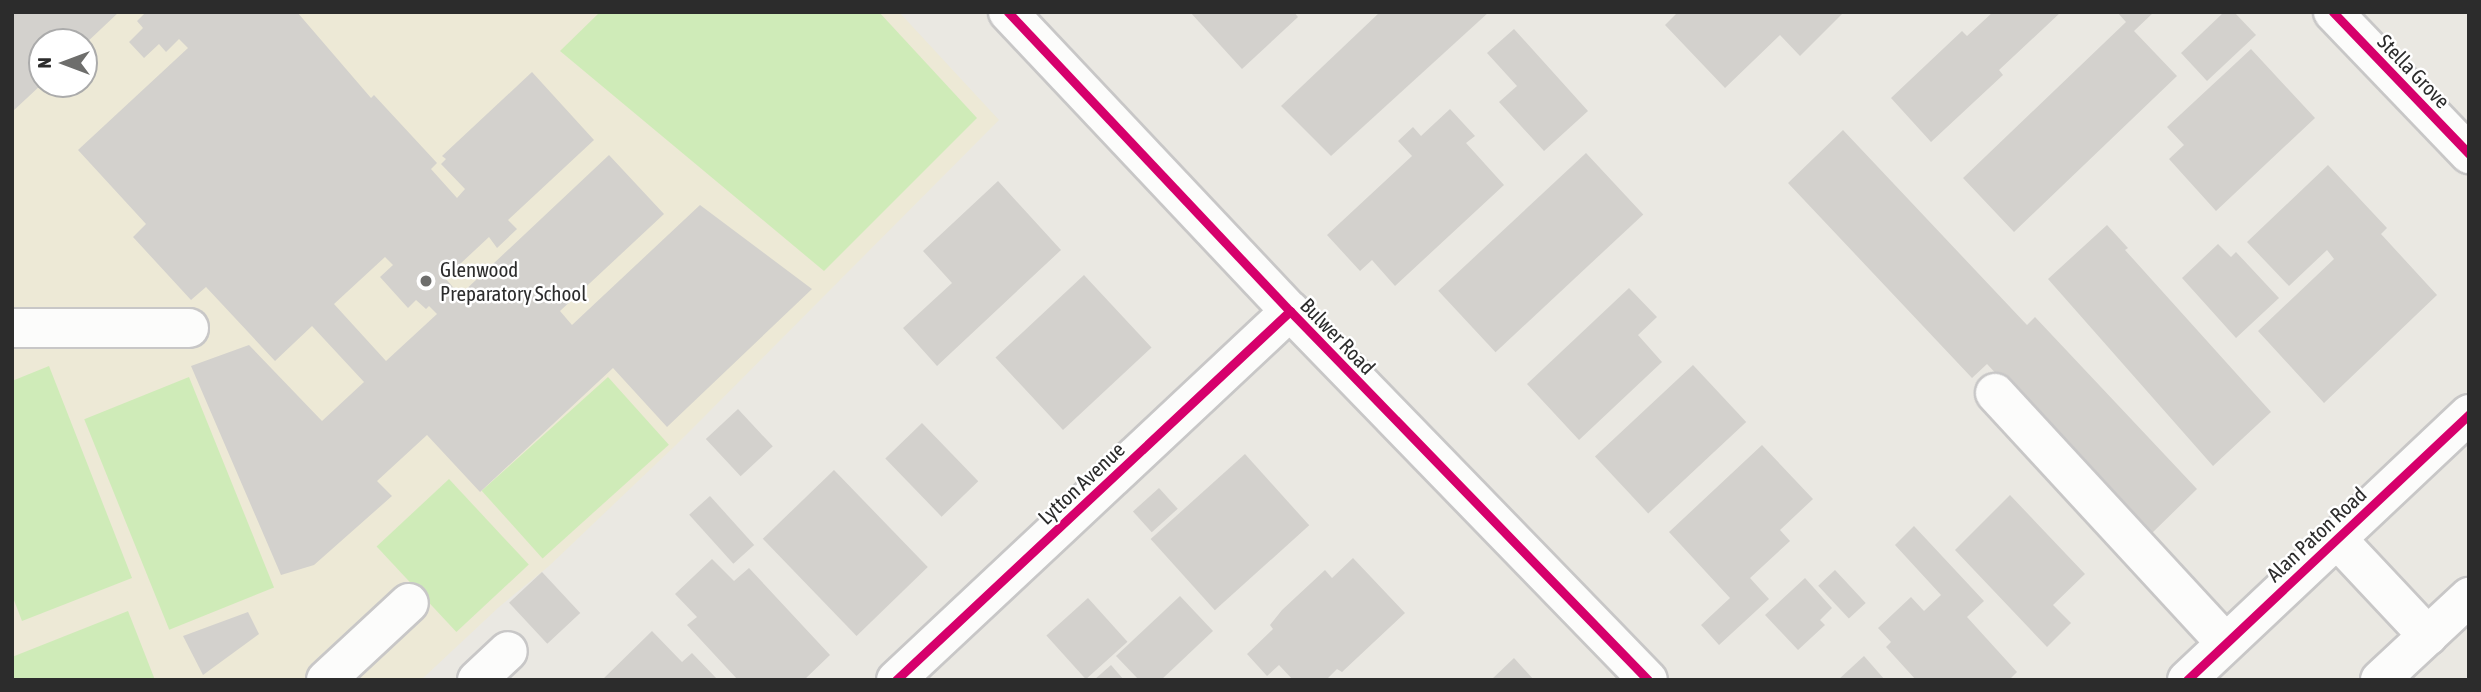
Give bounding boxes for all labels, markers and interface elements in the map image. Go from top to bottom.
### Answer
north arrow [28,28,98,98]
street label: Stella Grove [2373,29,2455,113]
text: N [33,57,55,69]
place label: Glenwood Preparatory School [440,256,587,306]
marker: Glenwood Preparatory School [418,273,434,289]
street label: Bulwer Road [1295,293,1381,379]
street label: Lytton Avenue [1033,437,1129,529]
street label: Alan Paton Road [2261,481,2371,587]

